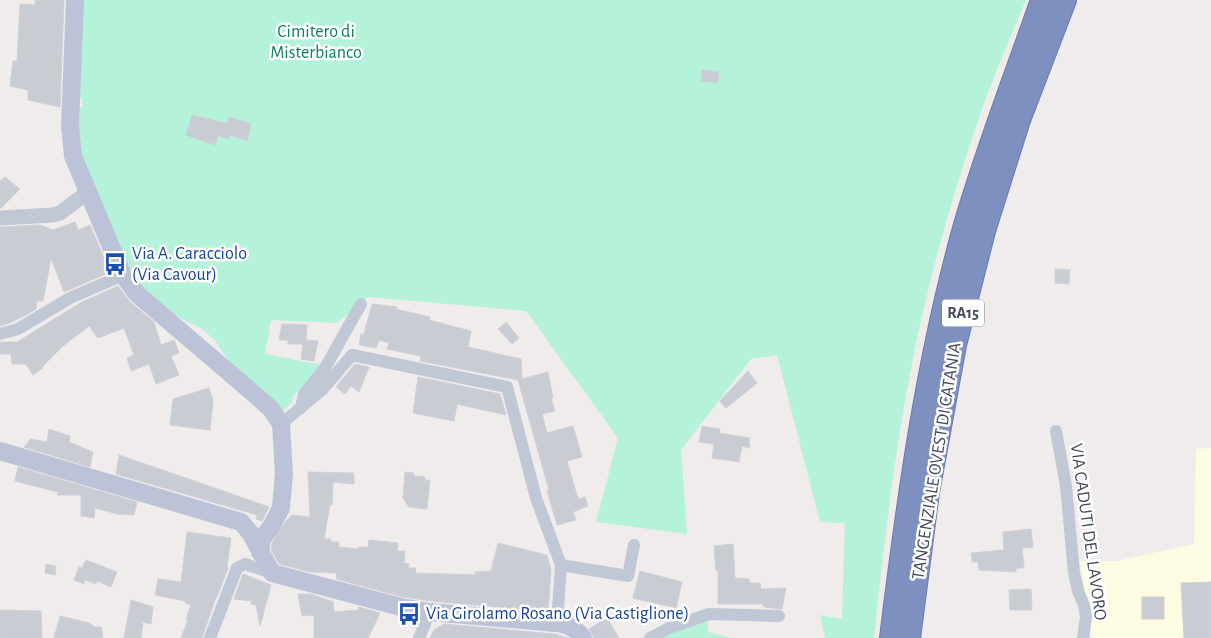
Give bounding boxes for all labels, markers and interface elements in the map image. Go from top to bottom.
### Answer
park label: Cimitero di Misterbianco [270,23,362,62]
place label: Via A. Caracciolo (Via Cavour) [132,245,247,284]
bus stop icon: Via A. Caracciolo (Via Cavour) [102,251,128,277]
road number: RA15 [942,300,984,326]
street label: TANGENZIALE OVEST DI CATANIA [909,341,965,581]
street label: VIA CADUTI DEL LAVORO [1067,442,1109,622]
bus stop icon: Via Girolamo Rosano (Via Castiglione) [396,601,422,627]
place label: Via Girolamo Rosano (Via Castiglione) [426,605,689,623]

